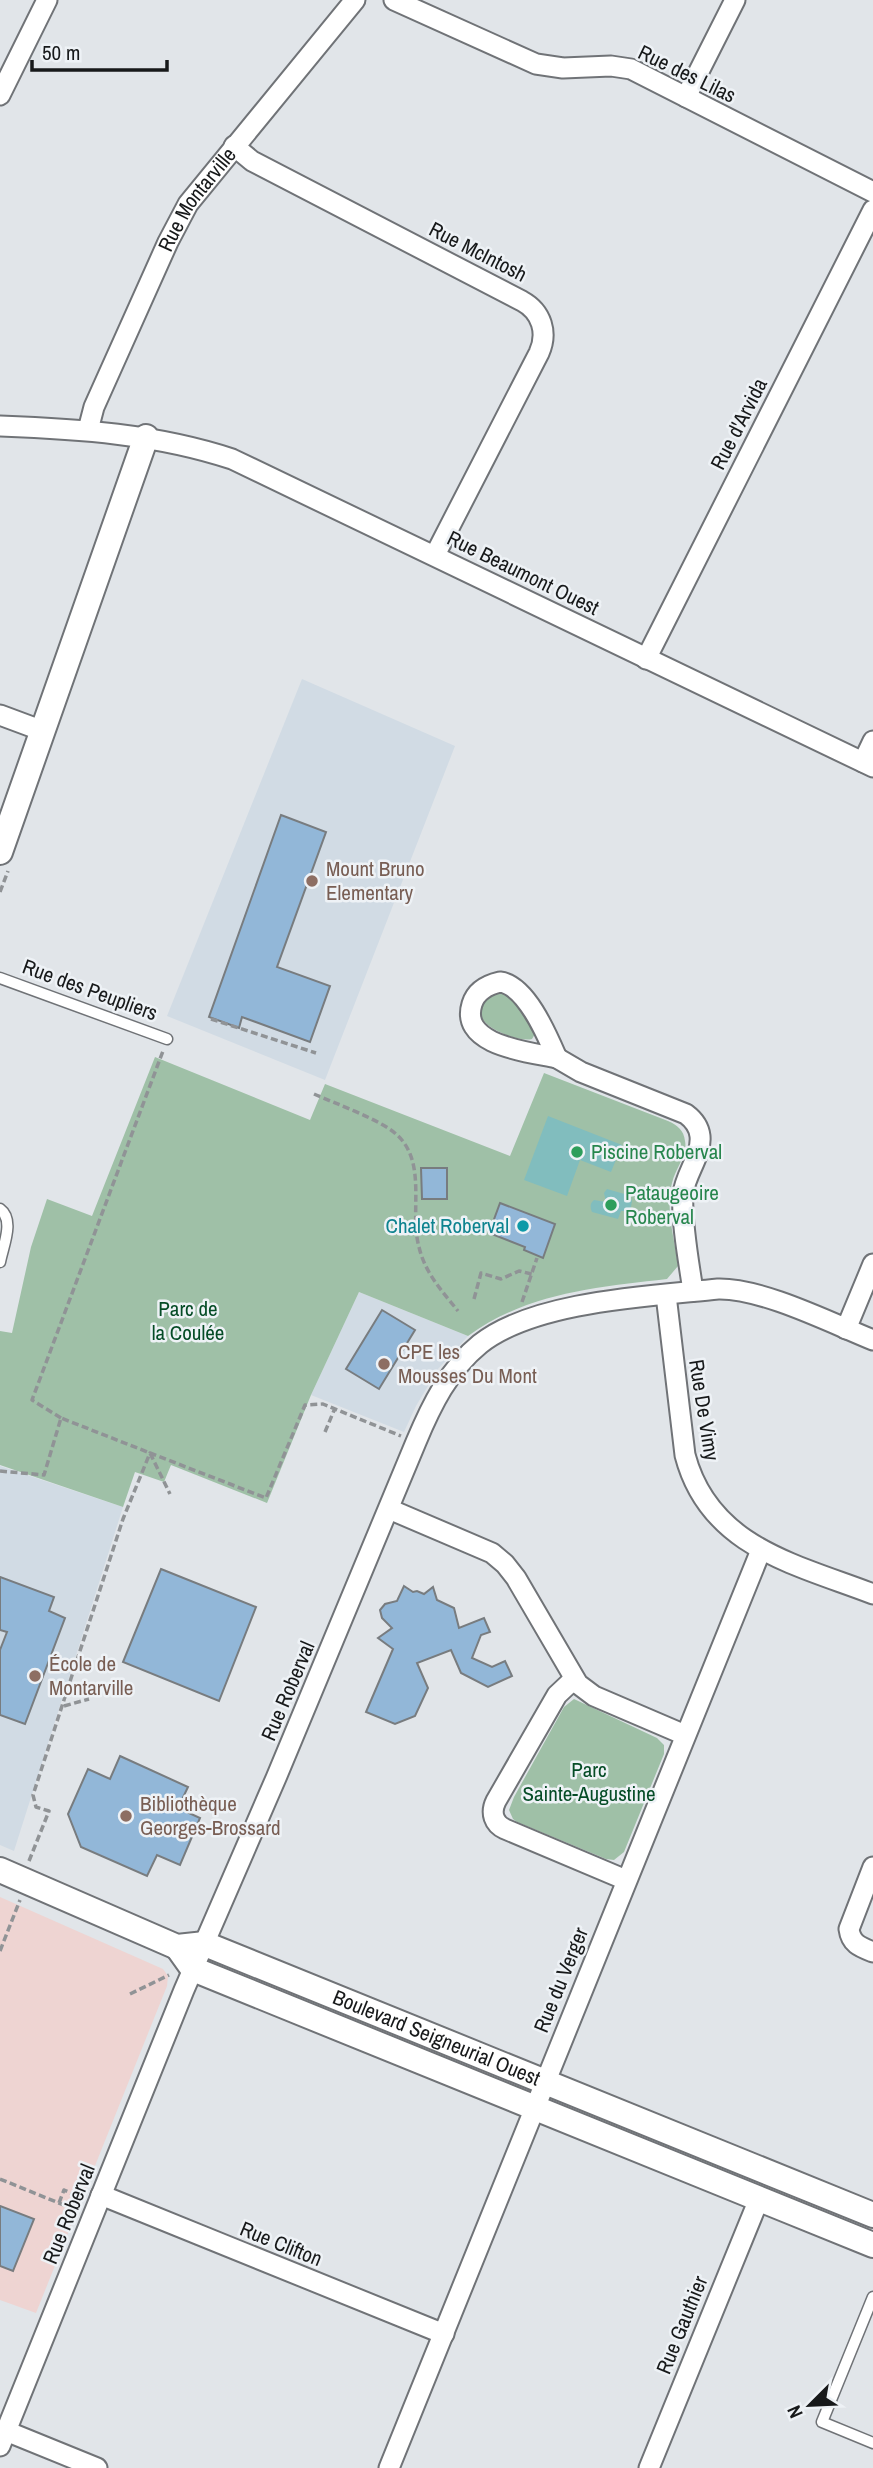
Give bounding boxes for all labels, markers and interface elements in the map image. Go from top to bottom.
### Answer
scale bar [32,28,166,72]
street label: Rue des Lilas [634,37,741,110]
text: 50 m [42,38,80,67]
street label: Rue Montarville [151,141,242,256]
street label: Rue McIntosh [424,215,532,289]
street label: Rue d'Arvida [703,373,774,474]
street label: Rue Beaumont Ouest [442,523,604,622]
place label: Mount Bruno Elementary [326,854,425,907]
marker: Mount Bruno Elementary [304,873,320,889]
street label: Rue des Peupliers [19,952,162,1027]
place label: Piscine Roberval [591,1137,722,1166]
marker: Piscine Roberval [569,1144,585,1160]
place label: Pataugeoire Roberval [625,1178,719,1231]
marker: Pataugeoire Roberval [603,1197,619,1213]
place label: Chalet Roberval [386,1211,509,1240]
marker: Chalet Roberval [515,1218,531,1234]
park label: Parc de la Coulée [152,1294,224,1347]
place label: CPE les Mousses Du Mont [398,1337,537,1390]
marker: CPE les Mousses Du Mont [376,1356,392,1372]
street label: Rue De Vimy [682,1357,727,1463]
street label: Rue Roberval [254,1637,321,1745]
place label: École de Montarville [49,1649,133,1702]
marker: École de Montarville [27,1668,43,1684]
park label: Parc Sainte-Augustine [522,1755,656,1808]
place label: Bibliothèque Georges-Brossard [140,1789,281,1842]
marker: Bibliothèque Georges-Brossard [118,1808,134,1824]
street label: Rue du Verger [526,1923,595,2037]
street label: Boulevard Seigneurial Ouest [329,1982,545,2093]
street label: Rue Roberval [35,2160,102,2268]
street label: Rue Clifton [236,2214,327,2273]
street label: Rue Gauthier [649,2271,714,2378]
north arrow [775,2370,845,2440]
text: N [780,2401,809,2422]

